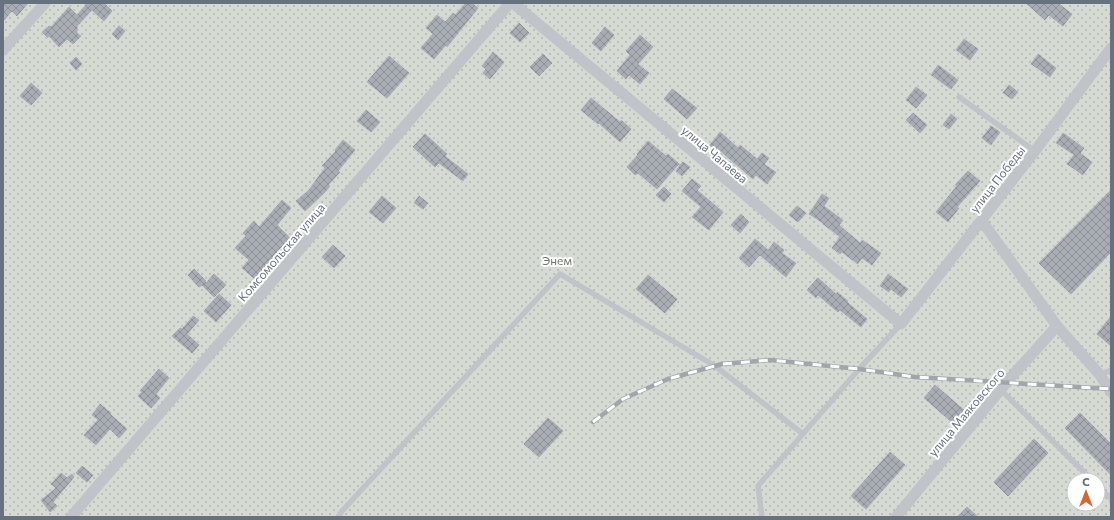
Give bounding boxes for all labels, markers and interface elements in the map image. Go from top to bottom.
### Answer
street label: улица Чапаева [679,122,751,186]
street label: улица Победы [967,143,1027,215]
street label: Комсомольская улица [235,200,327,304]
park label: Энем [542,253,572,267]
street label: улица Маяковского [925,365,1007,459]
north arrow [1066,472,1106,512]
text: С [1082,475,1090,488]

